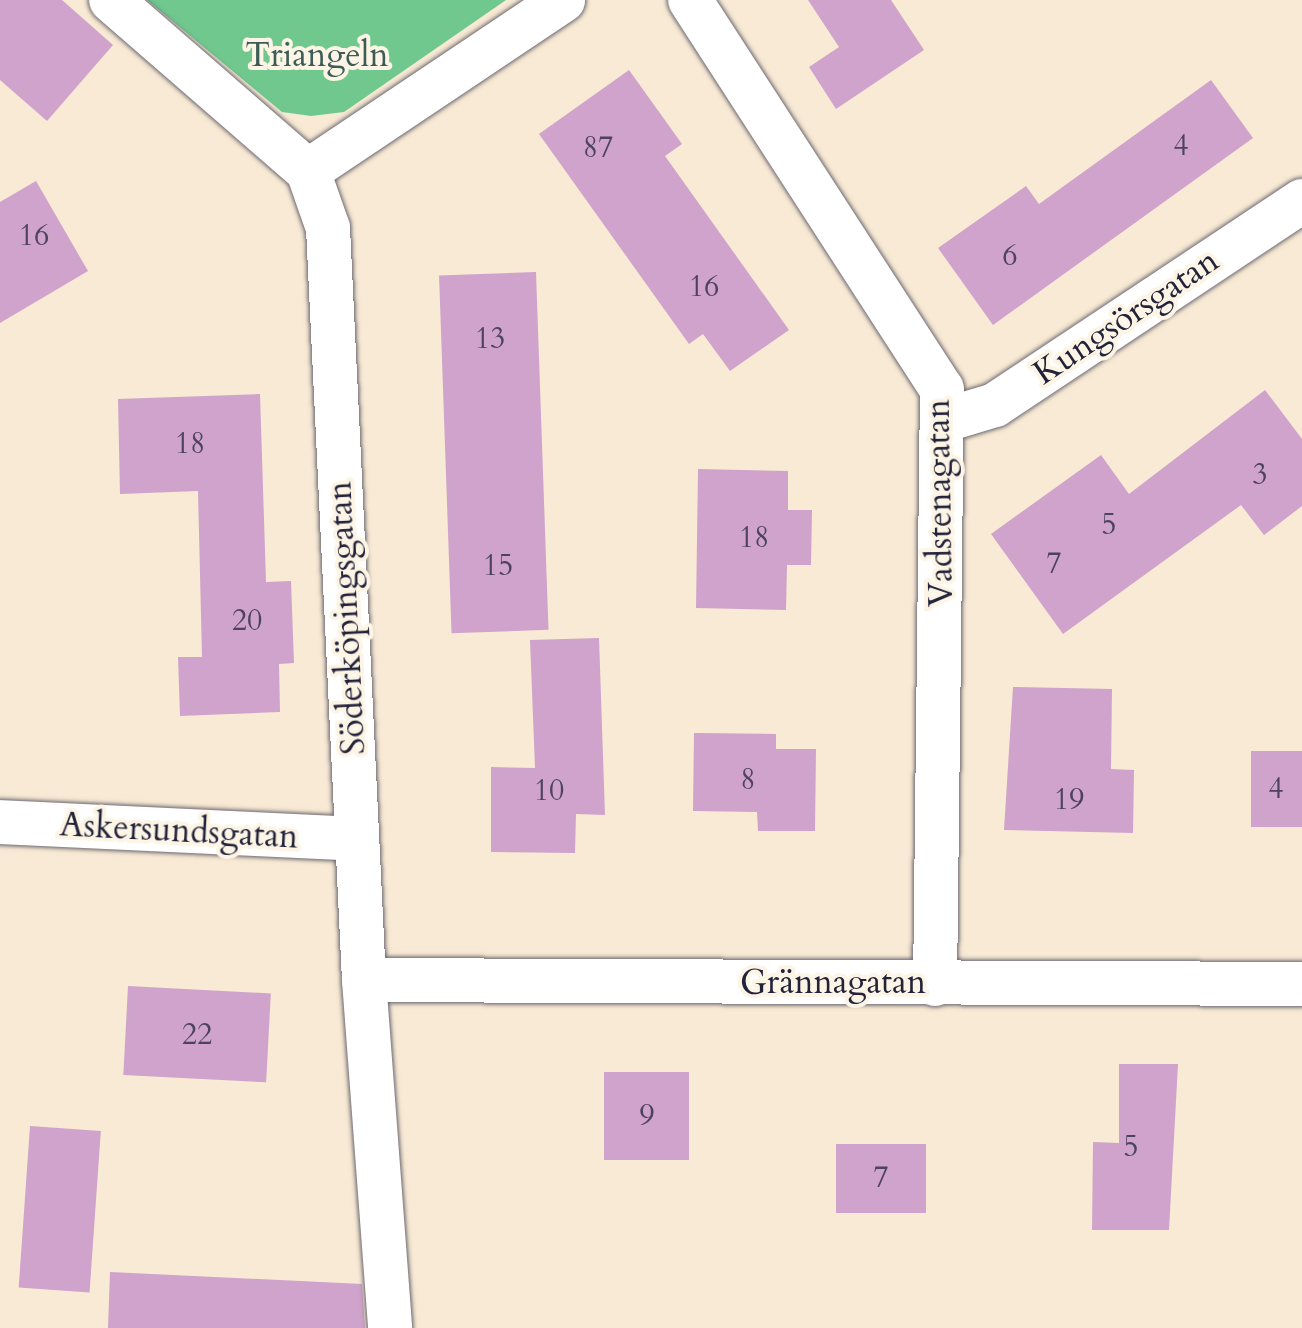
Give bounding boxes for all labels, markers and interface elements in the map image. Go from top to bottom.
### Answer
park label: Triangeln [245,36,389,76]
house number: 4 [1173,128,1189,164]
house number: 87 [583,130,613,166]
house number: 16 [19,218,49,254]
house number: 6 [1002,238,1018,274]
street label: Kungsörsgatan [1026,240,1226,394]
house number: 16 [689,269,719,305]
house number: 13 [475,321,505,357]
street label: Vadstenagatan [918,399,962,607]
house number: 18 [175,426,205,462]
house number: 3 [1252,457,1268,493]
street label: Söderköpingsgatan [319,480,375,756]
house number: 5 [1101,507,1117,543]
house number: 18 [739,520,769,556]
house number: 7 [1046,546,1062,582]
house number: 15 [483,548,513,584]
house number: 20 [232,603,262,639]
house number: 8 [740,762,756,798]
house number: 4 [1268,771,1284,807]
house number: 10 [534,773,564,809]
house number: 19 [1054,782,1084,818]
street label: Askersundsgatan [59,804,299,858]
street label: Grännagatan [740,963,926,1003]
house number: 22 [182,1017,212,1053]
house number: 9 [639,1098,655,1134]
house number: 5 [1123,1129,1139,1165]
house number: 7 [873,1160,889,1196]

